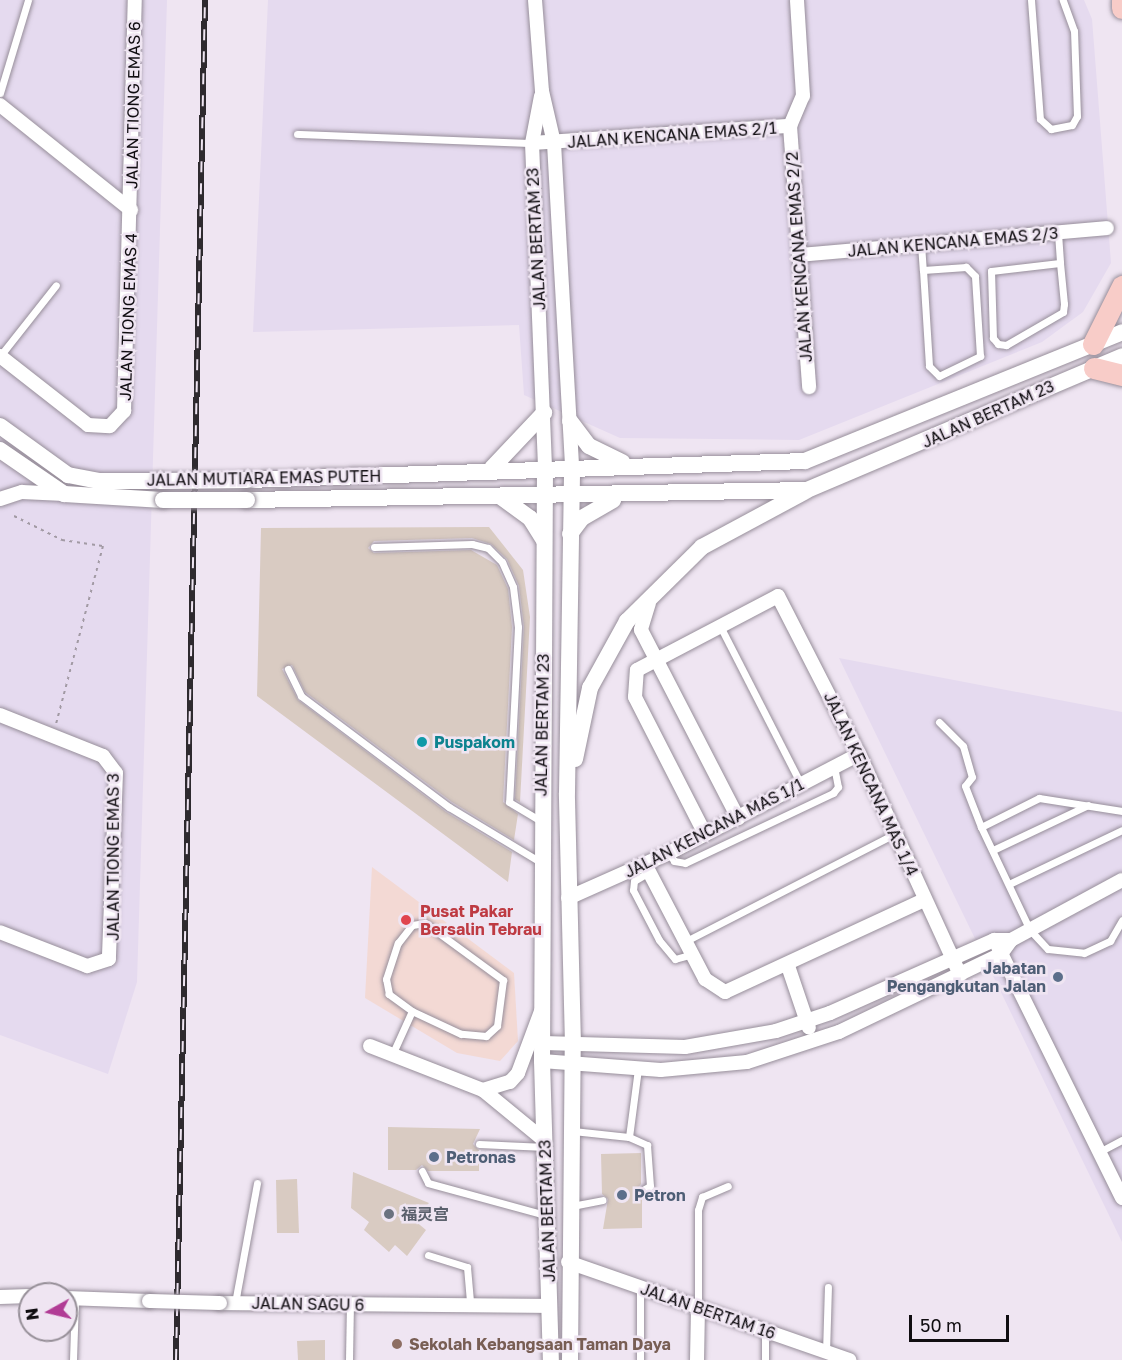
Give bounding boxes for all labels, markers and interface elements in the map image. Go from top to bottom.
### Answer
street label: JALAN TIONG EMAS 6 [122,21,144,189]
street label: JALAN KENCANA EMAS 2/1 [567,118,777,152]
street label: JALAN KENCANA EMAS 2/2 [782,151,816,363]
street label: JALAN BERTAM 23 [523,167,549,311]
street label: JALAN KENCANA EMAS 2/3 [847,223,1059,261]
street label: JALAN TIONG EMAS 4 [115,233,141,401]
street label: JALAN BERTAM 23 [919,376,1057,452]
street label: JALAN MUTIARA EMAS PUTEH [147,466,381,490]
street label: JALAN BERTAM 23 [531,654,553,796]
street label: JALAN KENCANA MAS 1/4 [820,689,922,879]
place label: Puspakom [434,732,515,752]
marker: Puspakom [415,735,429,749]
street label: JALAN TIONG EMAS 3 [103,773,123,941]
street label: JALAN KENCANA MAS 1/1 [621,774,807,882]
place label: Pusat Pakar Bersalin Tebrau [420,901,542,939]
marker: Pusat Pakar Bersalin Tebrau [397,911,415,929]
place label: Jabatan Pengangkutan Jalan [887,958,1046,996]
marker: Jabatan Pengangkutan Jalan [1051,970,1065,984]
street label: JALAN BERTAM 23 [535,1139,559,1283]
place label: Petronas [446,1147,516,1167]
marker: Petronas [427,1150,441,1164]
place label: Petron [634,1185,686,1205]
marker: Petron [615,1188,629,1202]
place label: 福灵宫 [401,1204,449,1224]
marker: 福灵宫 [382,1207,396,1221]
street label: JALAN BERTAM 16 [638,1279,778,1343]
north arrow [18,1282,78,1342]
street label: JALAN SAGU 6 [251,1293,365,1315]
scale bar [912,1303,1012,1341]
text: N [21,1307,43,1322]
text: 50 m [920,1314,962,1336]
place label: Sekolah Kebangsaan Taman Daya [409,1334,671,1354]
marker: Sekolah Kebangsaan Taman Daya [390,1337,404,1351]

